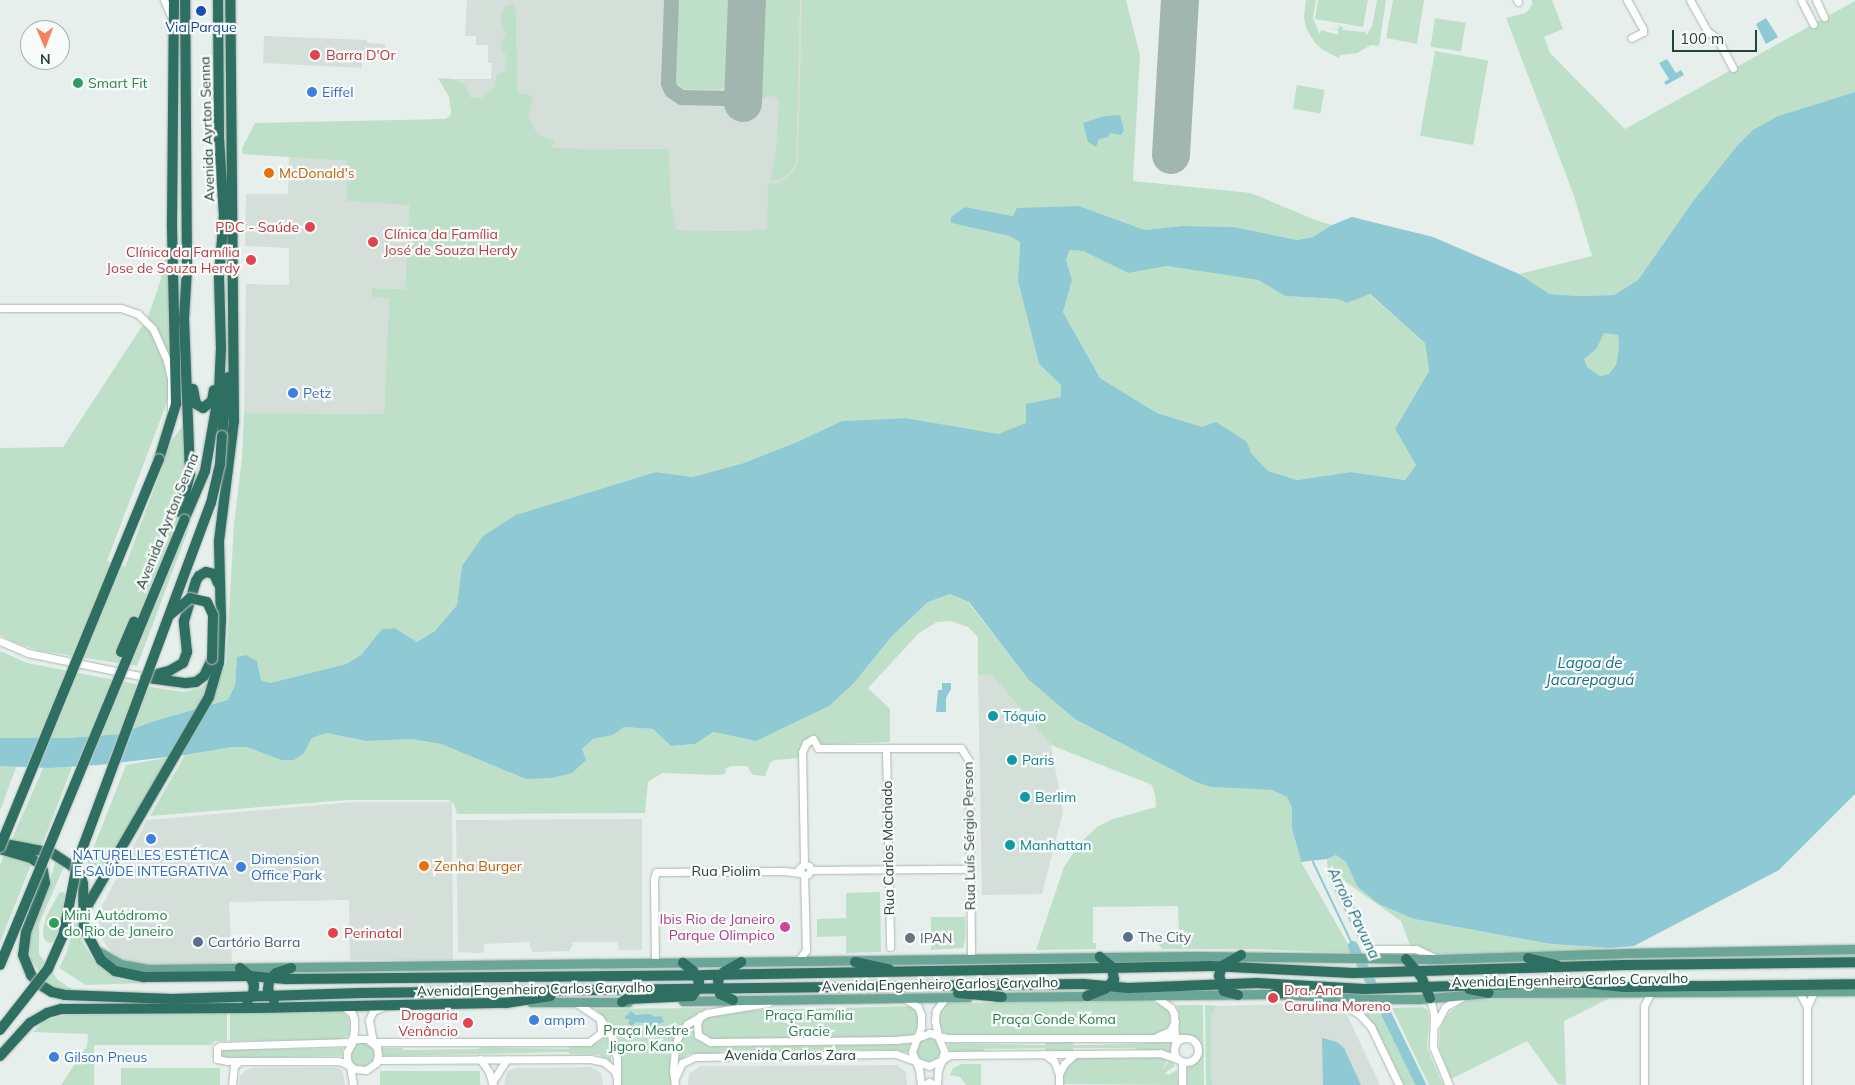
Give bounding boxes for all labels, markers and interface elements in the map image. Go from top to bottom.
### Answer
marker: Via Parque [195,5,207,17]
place label: Via Parque [165,19,237,35]
north arrow [20,20,70,70]
scale bar [1675,20,1760,52]
text: 100 m [1680,29,1724,48]
place label: Barra D'Or [326,47,396,63]
marker: Barra D'Or [308,48,322,62]
text: N [40,50,51,68]
street label: Avenida Ayrton Senna [196,56,218,202]
place label: Smart Fit [88,75,148,91]
marker: Smart Fit [72,77,84,89]
place label: Eiffel [322,84,354,100]
marker: Eiffel [306,86,318,98]
place label: McDonald's [279,165,355,181]
marker: McDonald's [263,167,275,179]
place label: PDC - Saúde [215,219,299,235]
marker: PDC - Saúde [303,220,317,234]
place label: Clínica da Família José de Souza Herdy [384,226,518,258]
marker: Clínica da Família José de Souza Herdy [366,235,380,249]
place label: Clínica da Família Jose de Souza Herdy [106,244,240,276]
marker: Clínica da Família Jose de Souza Herdy [244,253,258,267]
place label: Petz [303,385,332,401]
marker: Petz [287,387,299,399]
street label: Avenida Ayrton Senna [132,450,202,592]
water label: Lagoa de Jacarepaguá [1546,653,1634,688]
place label: Tóquio [1003,708,1046,724]
marker: Tóquio [987,710,999,722]
place label: Paris [1022,752,1055,768]
marker: Paris [1006,754,1018,766]
street label: Rua Luís Sérgio Person [959,762,979,910]
street label: Rua Carlos Machado [878,780,898,916]
place label: Berlim [1035,789,1076,805]
marker: Berlim [1019,791,1031,803]
marker: NATURELLES ESTÉTICA E SAÚDE INTEGRATIVA [145,833,157,845]
place label: Manhattan [1020,837,1091,853]
marker: Manhattan [1004,839,1016,851]
place label: NATURELLES ESTÉTICA E SAÚDE INTEGRATIVA [73,847,229,880]
place label: Dimension Office Park [251,851,322,884]
place label: Zenha Burger [434,858,522,874]
marker: Zenha Burger [418,860,430,872]
marker: Dimension Office Park [235,861,247,873]
street label: Rua Piolim [691,863,761,879]
water label: Arroio Pavuna [1324,864,1384,962]
place label: Mini Autódromo do Rio de Janeiro [64,907,174,940]
place label: Ibis Rio de Janeiro Parque Olimpico [660,911,775,944]
marker: Mini Autódromo do Rio de Janeiro [48,917,60,929]
marker: Ibis Rio de Janeiro Parque Olimpico [779,921,791,933]
place label: Perinatal [344,925,402,941]
marker: Perinatal [326,926,340,940]
place label: The City [1138,929,1191,945]
place label: IPAN [920,930,952,946]
marker: The City [1122,931,1134,943]
marker: IPAN [904,932,916,944]
place label: Cartório Barra [208,934,300,950]
marker: Cartório Barra [192,936,204,948]
street label: Avenida Engenheiro Carlos Carvalho [1452,970,1688,990]
street label: Avenida Engenheiro Carlos Carvalho [822,974,1058,994]
street label: Avenida Engenheiro Carlos Carvalho [417,979,653,999]
place label: Dra. Ana Carulina Moreno [1284,982,1391,1014]
marker: Dra. Ana Carulina Moreno [1266,991,1280,1005]
place label: Drogaria Venâncio [398,1007,458,1040]
park label: Praça Família Gracie [765,1007,853,1040]
park label: Praça Conde Koma [992,1011,1116,1027]
place label: ampm [544,1012,585,1028]
marker: ampm [528,1014,540,1026]
marker: Drogaria Venâncio [462,1017,474,1029]
park label: Praça Mestre Jigoro Kano [603,1022,689,1054]
street label: Avenida Carlos Zara [724,1047,856,1063]
place label: Gilson Pneus [64,1049,148,1065]
marker: Gilson Pneus [48,1051,60,1063]

